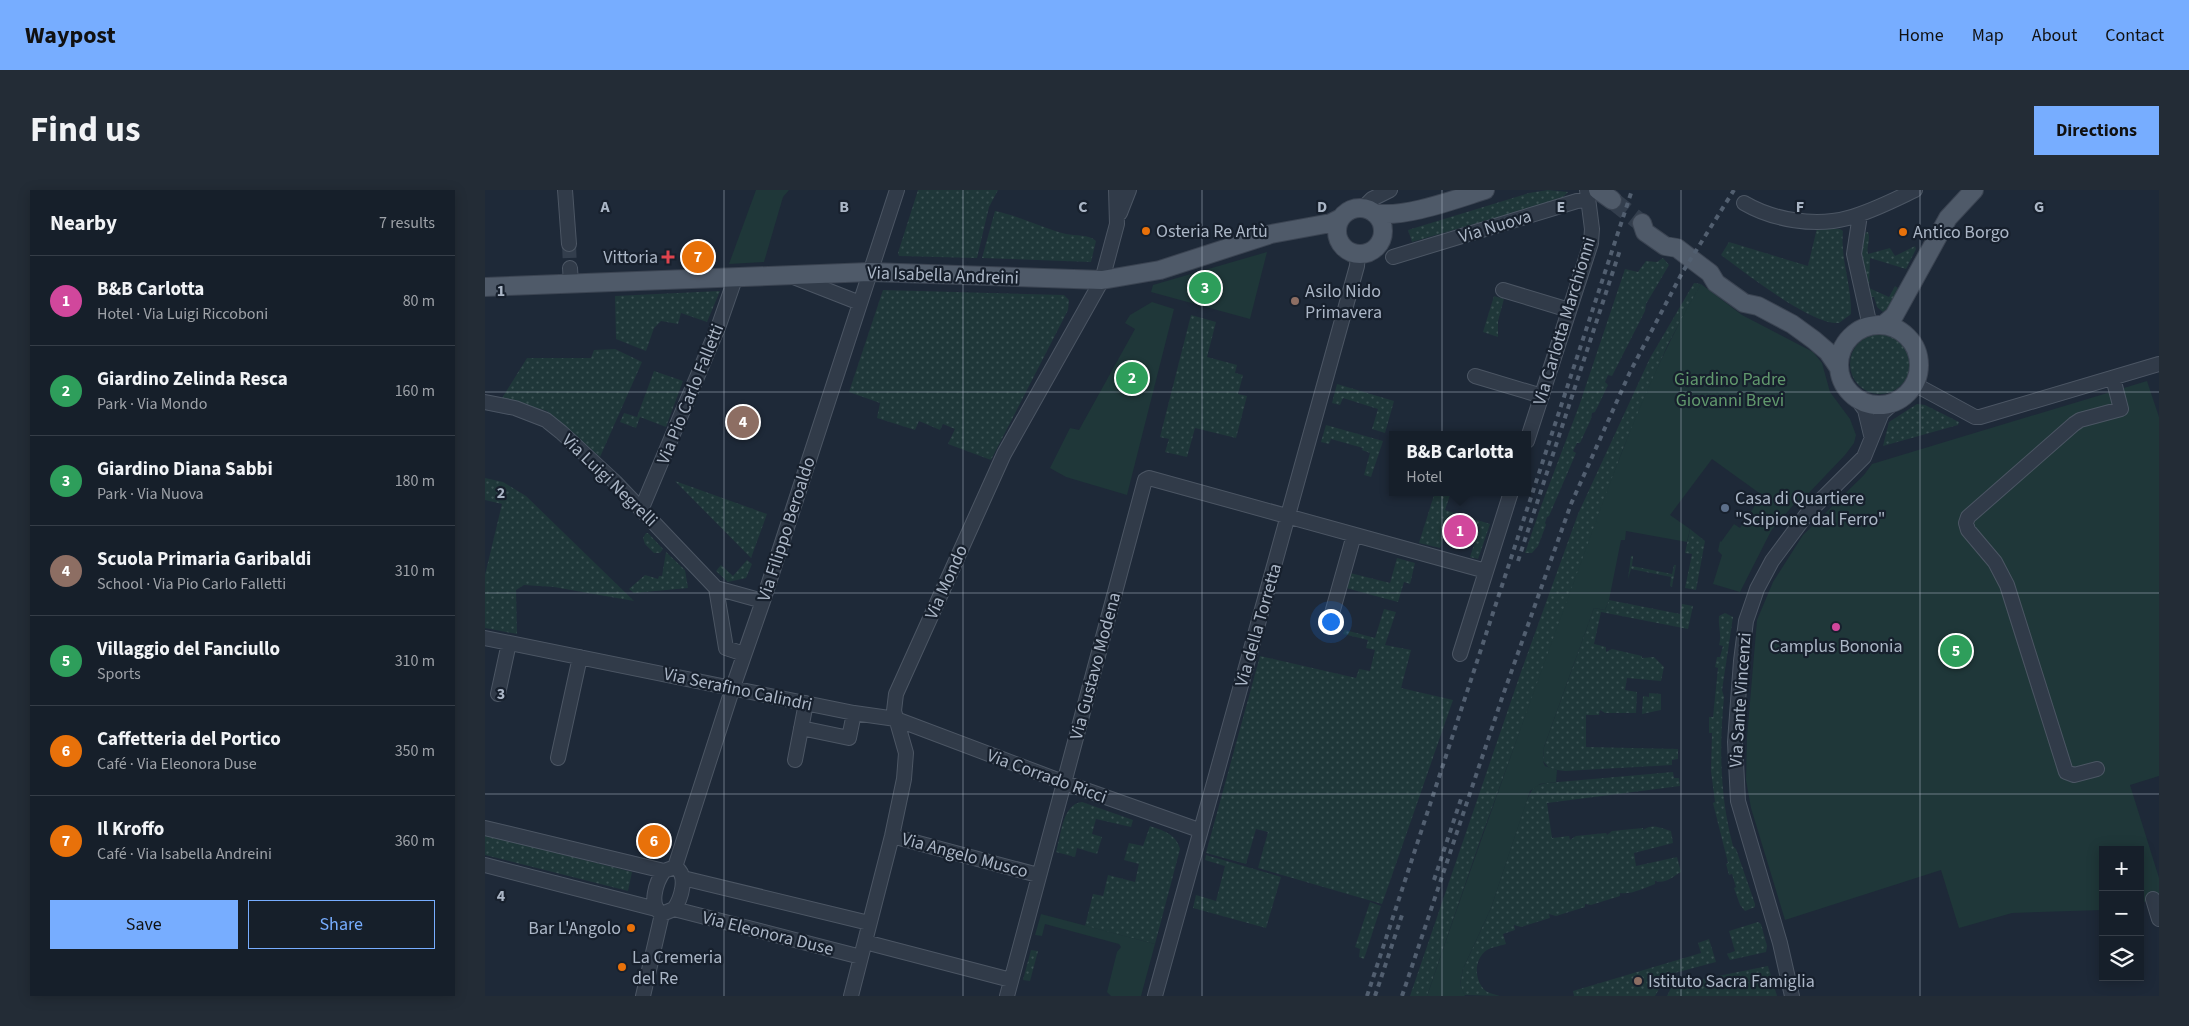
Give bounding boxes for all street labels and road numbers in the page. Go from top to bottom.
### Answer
street label: Via Nuova [1456,204,1534,249]
street label: Via Carlotta Marchionni [1527,234,1602,408]
street label: Via Isabella Andreini [867,260,1019,291]
street label: Via Pio Carlo Falletti [651,320,730,468]
street label: Via Luigi Negrelli [556,428,663,533]
street label: Via Filippo Beroaldo [751,454,822,605]
street label: Via Mondo [919,541,974,623]
street label: Via della Torretta [1229,561,1288,690]
street label: Via Gustavo Modena [1064,590,1127,743]
street label: Via Sante Vincenzi [1723,632,1758,768]
street label: Via Serafino Calindri [661,662,815,717]
street label: Via Corrado Ricci [983,743,1110,810]
street label: Via Angelo Musco [899,827,1031,884]
street label: Via Eleonora Duse [700,905,836,962]

